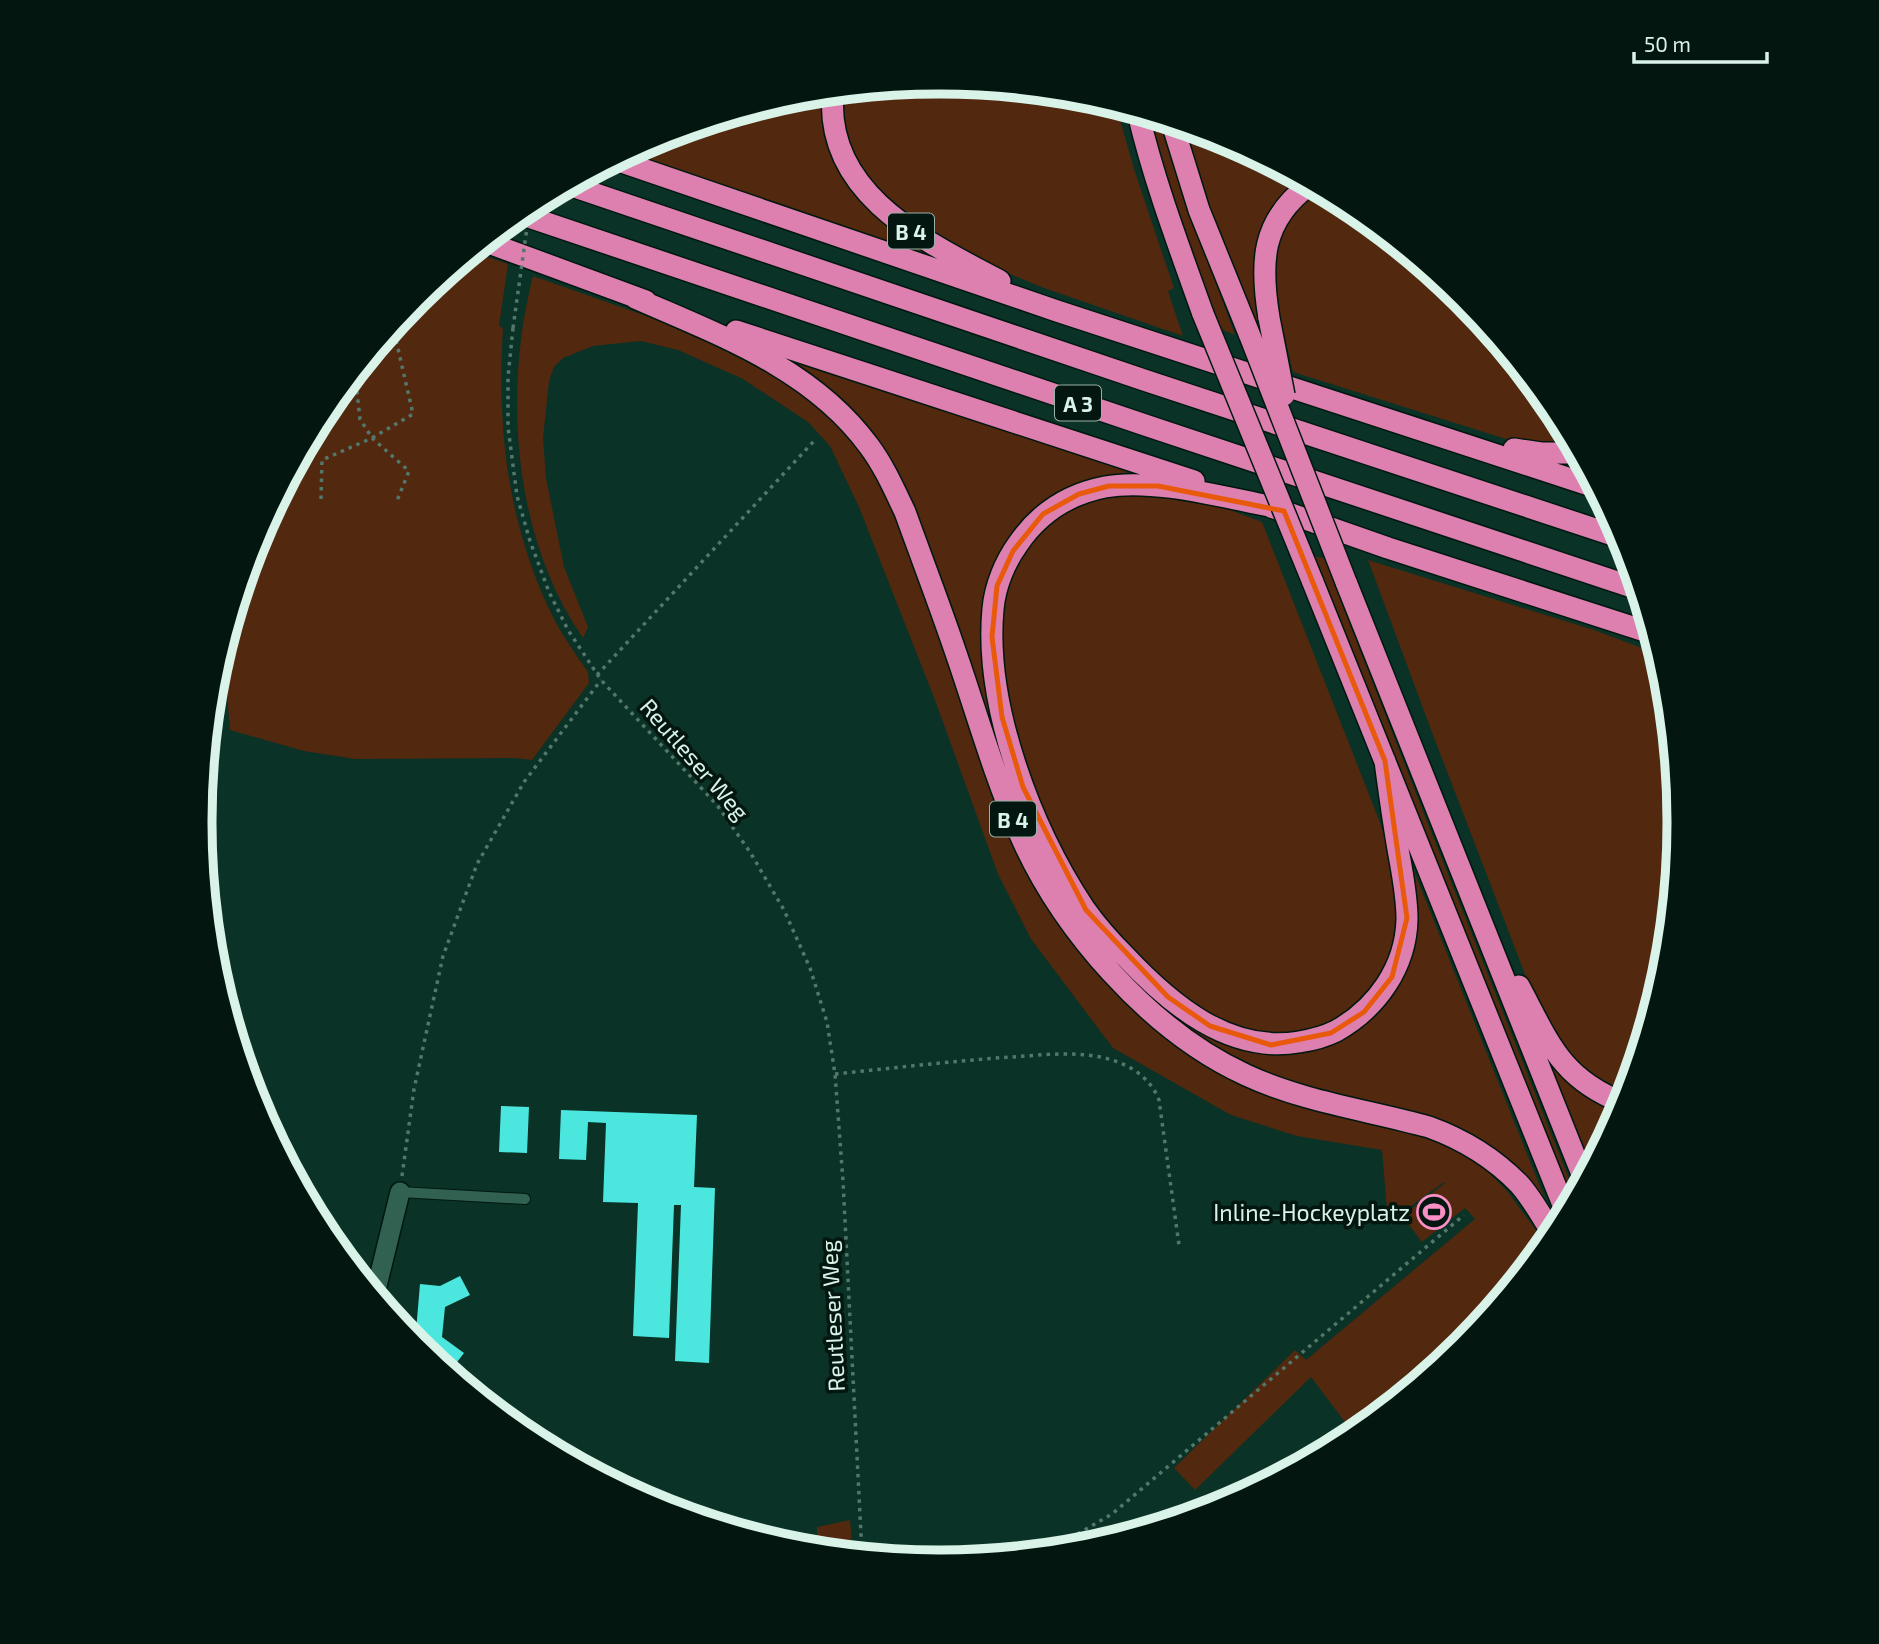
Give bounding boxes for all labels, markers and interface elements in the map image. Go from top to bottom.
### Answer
scale bar [1634,21,1767,65]
text: 50 m [1644,31,1691,56]
road number: B 4 [888,214,934,248]
road number: A 3 [1055,386,1101,420]
street label: Reutleser Weg [635,693,755,826]
road number: B 4 [990,802,1036,836]
sports icon: Inline-Hockeyplatz [1415,1193,1453,1231]
place label: Inline-Hockeyplatz [1213,1198,1410,1226]
street label: Reutleser Weg [814,1239,850,1392]

